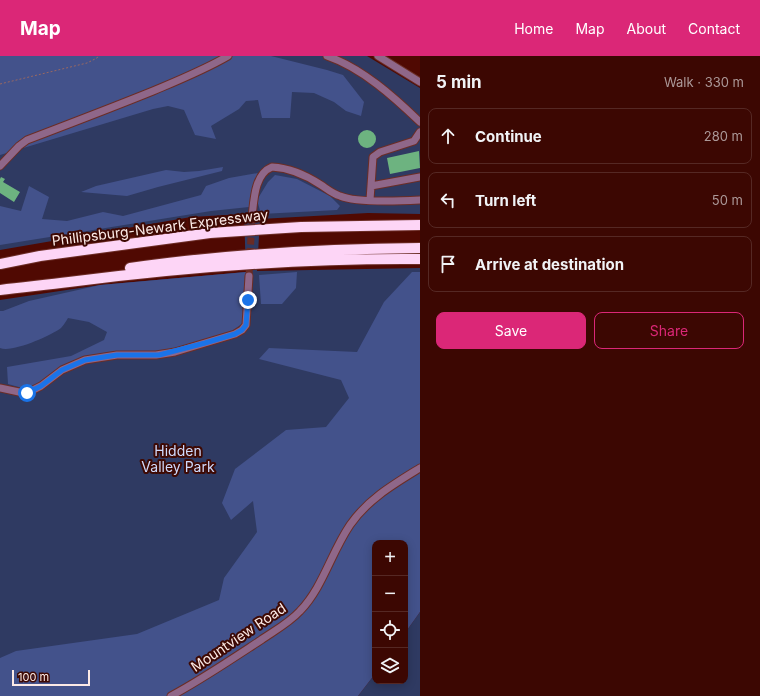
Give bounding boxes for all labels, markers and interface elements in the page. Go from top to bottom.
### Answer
text: Map [20,17,61,40]
text: Home [514,20,553,37]
text: Map [575,20,605,37]
text: About [627,20,666,37]
text: Contact [688,20,740,37]
text: 5 min [436,72,482,92]
text: Walk · 330 m [664,74,744,90]
icon: ahead [437,125,459,147]
text: Continue [475,127,542,146]
text: 280 m [704,128,743,144]
icon: left [437,189,459,211]
text: Turn left [475,191,536,210]
text: 50 m [712,192,743,208]
street label: Phillipsburg-Newark Expressway [51,205,269,249]
icon: arrive [437,253,459,275]
text: Arrive at destination [475,255,624,274]
route end [239,291,257,309]
button: Save [436,312,586,349]
button: Share [594,312,744,349]
route start [18,384,36,402]
park label: Hidden Valley Park [141,442,215,475]
map controls [372,540,408,684]
button: + [372,540,408,576]
button: − [372,576,408,612]
street label: Mountview Road [187,599,289,675]
button: locate [372,612,408,648]
button: layers [372,648,408,684]
scale bar [12,668,90,687]
text: 100 m [18,670,49,684]

